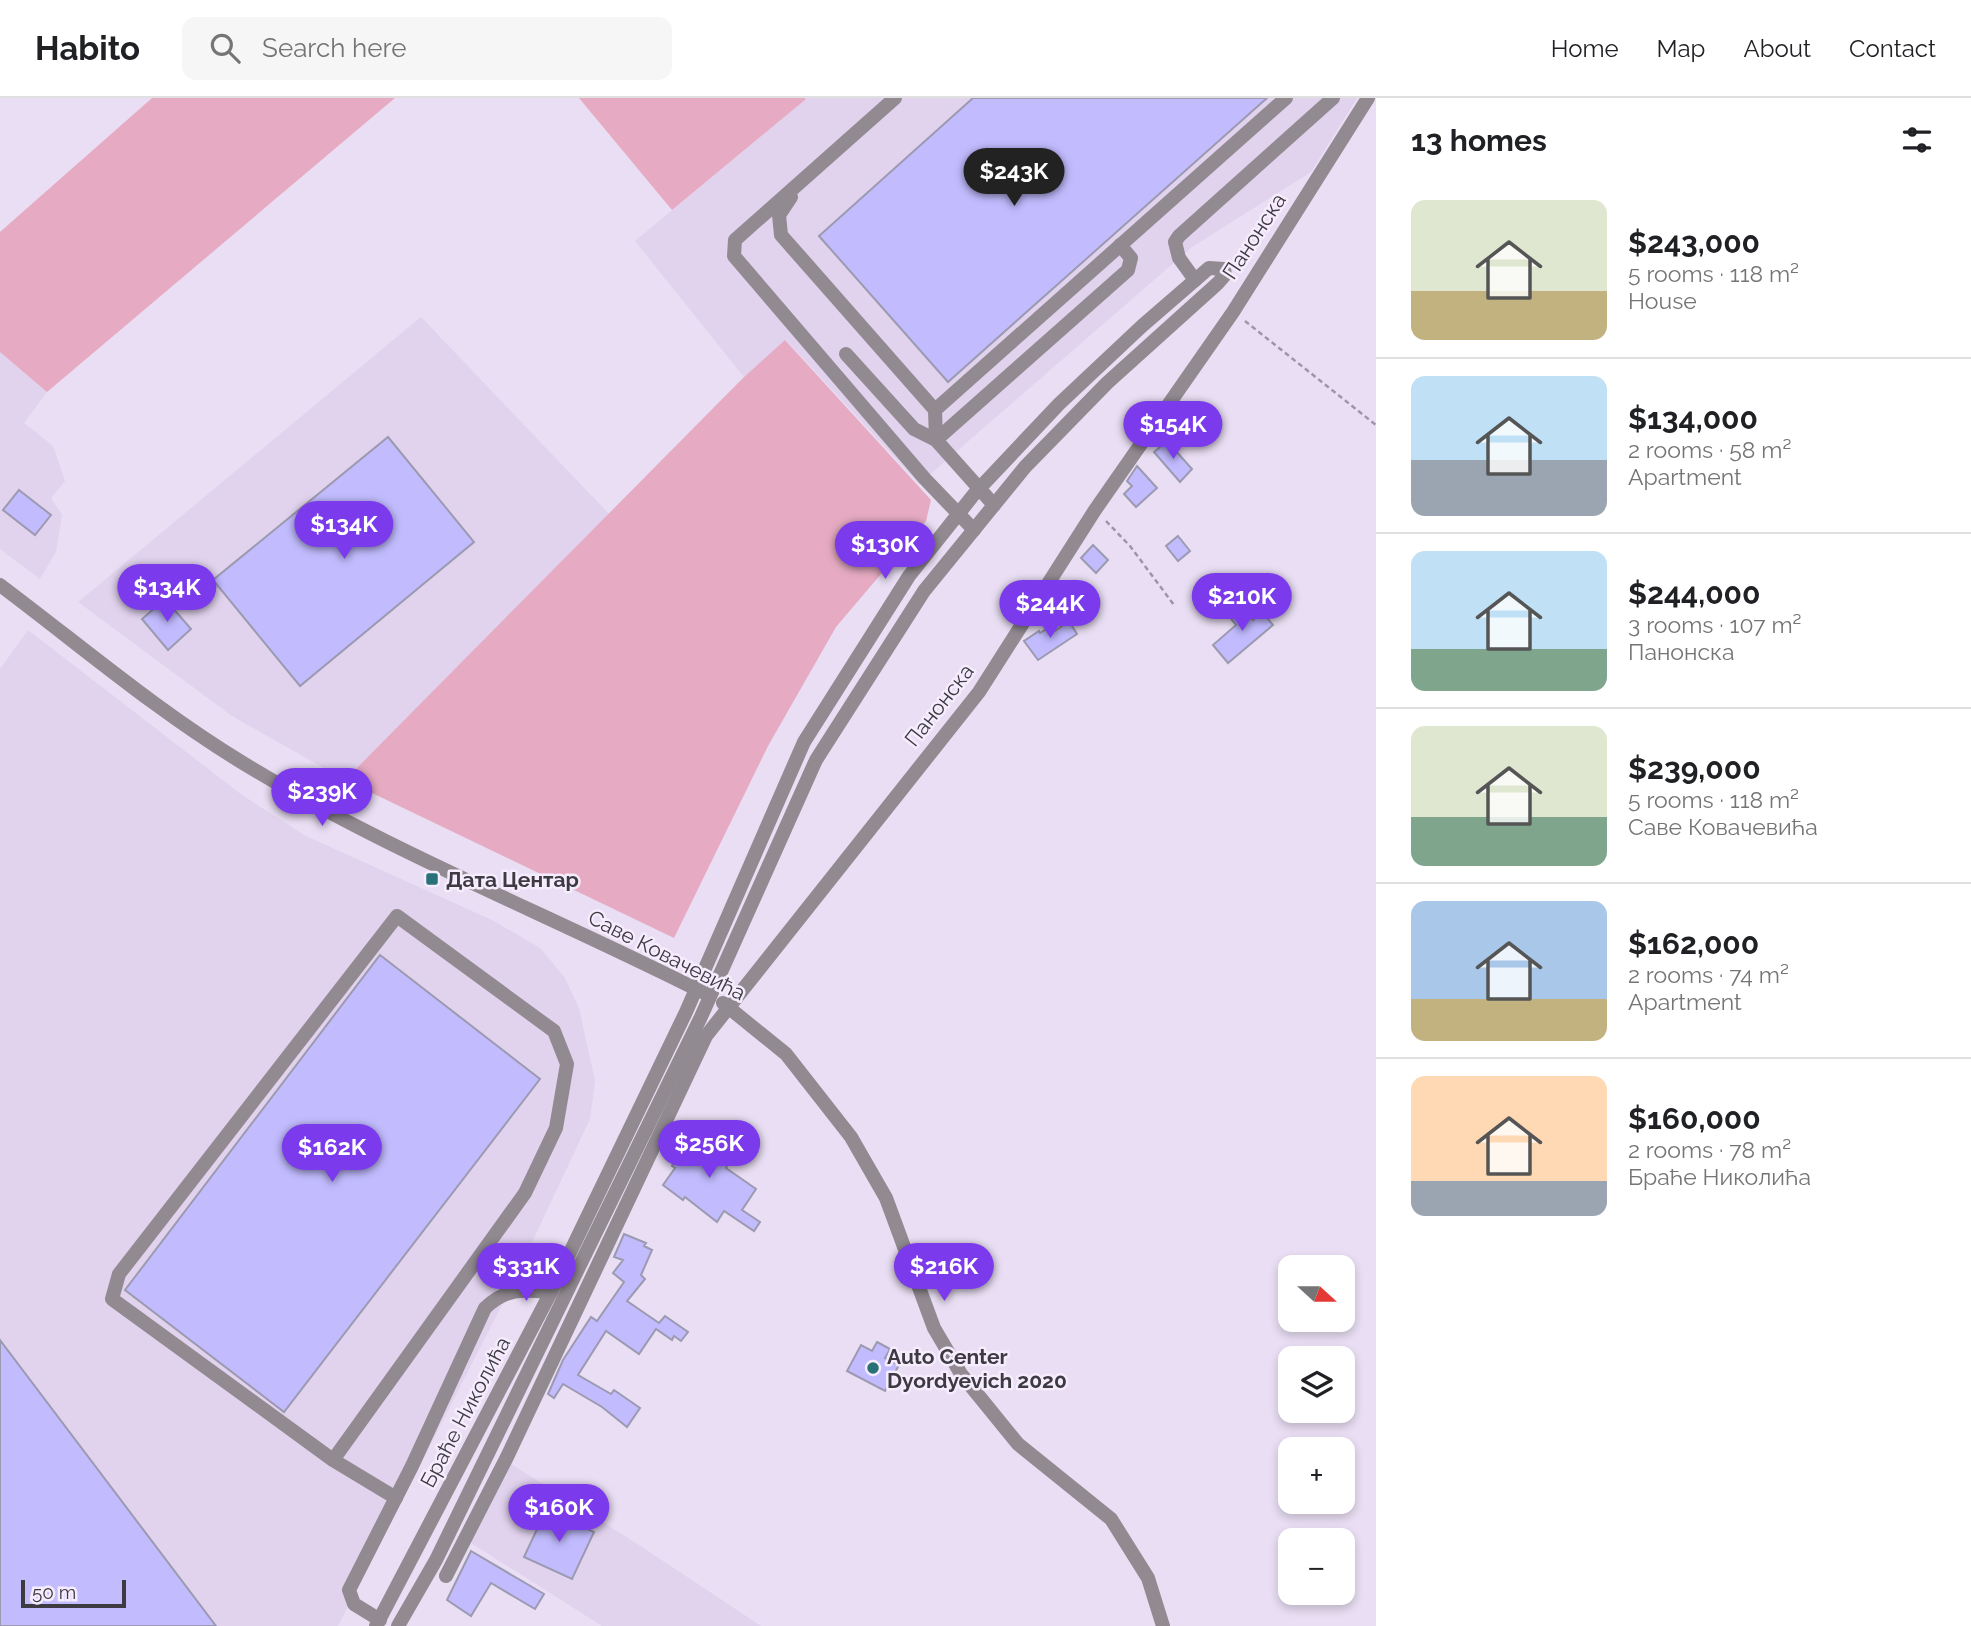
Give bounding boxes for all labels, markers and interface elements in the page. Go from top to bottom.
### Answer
search box [182,17,672,80]
text: Habito [35,29,140,68]
icon: search [206,29,244,67]
text: Search here [262,33,406,63]
text: Home [1551,34,1619,63]
text: Map [1657,34,1705,63]
text: About [1743,34,1811,63]
text: Contact [1849,34,1936,63]
icon: filters [1898,121,1936,159]
text: 13 homes [1411,123,1547,158]
pin: $243K [965,148,1063,208]
text: $243K [980,157,1048,184]
street label: Панонска [1217,188,1291,284]
text: $243,000 [1628,225,1760,260]
icon: home [1467,228,1551,312]
text: 5 rooms · 118 m² [1628,260,1799,287]
text: House [1628,287,1697,314]
text: $134,000 [1628,401,1758,436]
pin: $154K [1124,402,1222,461]
icon: home [1467,404,1551,488]
text: $154K [1139,410,1207,437]
text: 2 rooms · 58 m² [1628,436,1791,463]
text: Apartment [1628,463,1742,490]
pin: $134K [295,502,393,561]
text: $134K [310,510,378,537]
pin: $130K [836,522,934,581]
text: $130K [851,530,919,557]
pin: $134K [118,564,216,624]
text: $134K [133,573,201,600]
pin: $210K [1193,574,1291,633]
text: $244,000 [1628,576,1760,611]
icon: home [1467,579,1551,663]
pin: $244K [1001,580,1099,640]
text: $210K [1208,582,1276,609]
text: $244K [1015,589,1085,616]
text: 3 rooms · 107 m² [1628,611,1802,638]
text: Панонска [1628,638,1735,665]
street label: Панонска [899,659,979,751]
text: $239,000 [1628,751,1761,786]
icon: home [1467,754,1551,838]
pin: $239K [273,768,371,828]
text: $239K [287,777,357,804]
text: 5 rooms · 118 m² [1628,786,1799,813]
text: Саве Ковачевића [1628,813,1818,840]
place label: Дата Центар [446,867,579,892]
marker: Дата Центар [424,871,440,887]
street label: Саве Ковачевића [584,905,750,1005]
text: $162,000 [1628,926,1759,961]
icon: home [1467,929,1551,1013]
text: 2 rooms · 74 m² [1628,961,1789,988]
text: Apartment [1628,988,1742,1015]
text: $160,000 [1628,1101,1761,1136]
icon: home [1467,1104,1551,1188]
pin: $256K [660,1121,758,1180]
pin: $162K [283,1124,381,1184]
text: $256K [674,1129,744,1156]
text: $162K [298,1133,366,1160]
text: 2 rooms · 78 m² [1628,1136,1791,1163]
text: Браће Николића [1628,1163,1811,1190]
pin: $331K [477,1244,575,1303]
pin: $216K [895,1244,993,1303]
text: $331K [493,1252,559,1279]
text: $216K [910,1252,978,1279]
north arrow [1278,1255,1354,1332]
map controls [1278,1255,1355,1605]
street label: Браће Николића [415,1332,515,1492]
place label: Auto Center Dyordyevich 2020 [887,1344,1067,1393]
button: layers [1278,1346,1355,1423]
marker: Auto Center Dyordyevich 2020 [865,1360,881,1376]
button: + [1278,1437,1355,1514]
pin: $160K [510,1484,608,1544]
text: $160K [524,1493,594,1520]
button: − [1278,1528,1355,1605]
scale bar [21,1577,126,1609]
text: 50 m [32,1581,76,1603]

